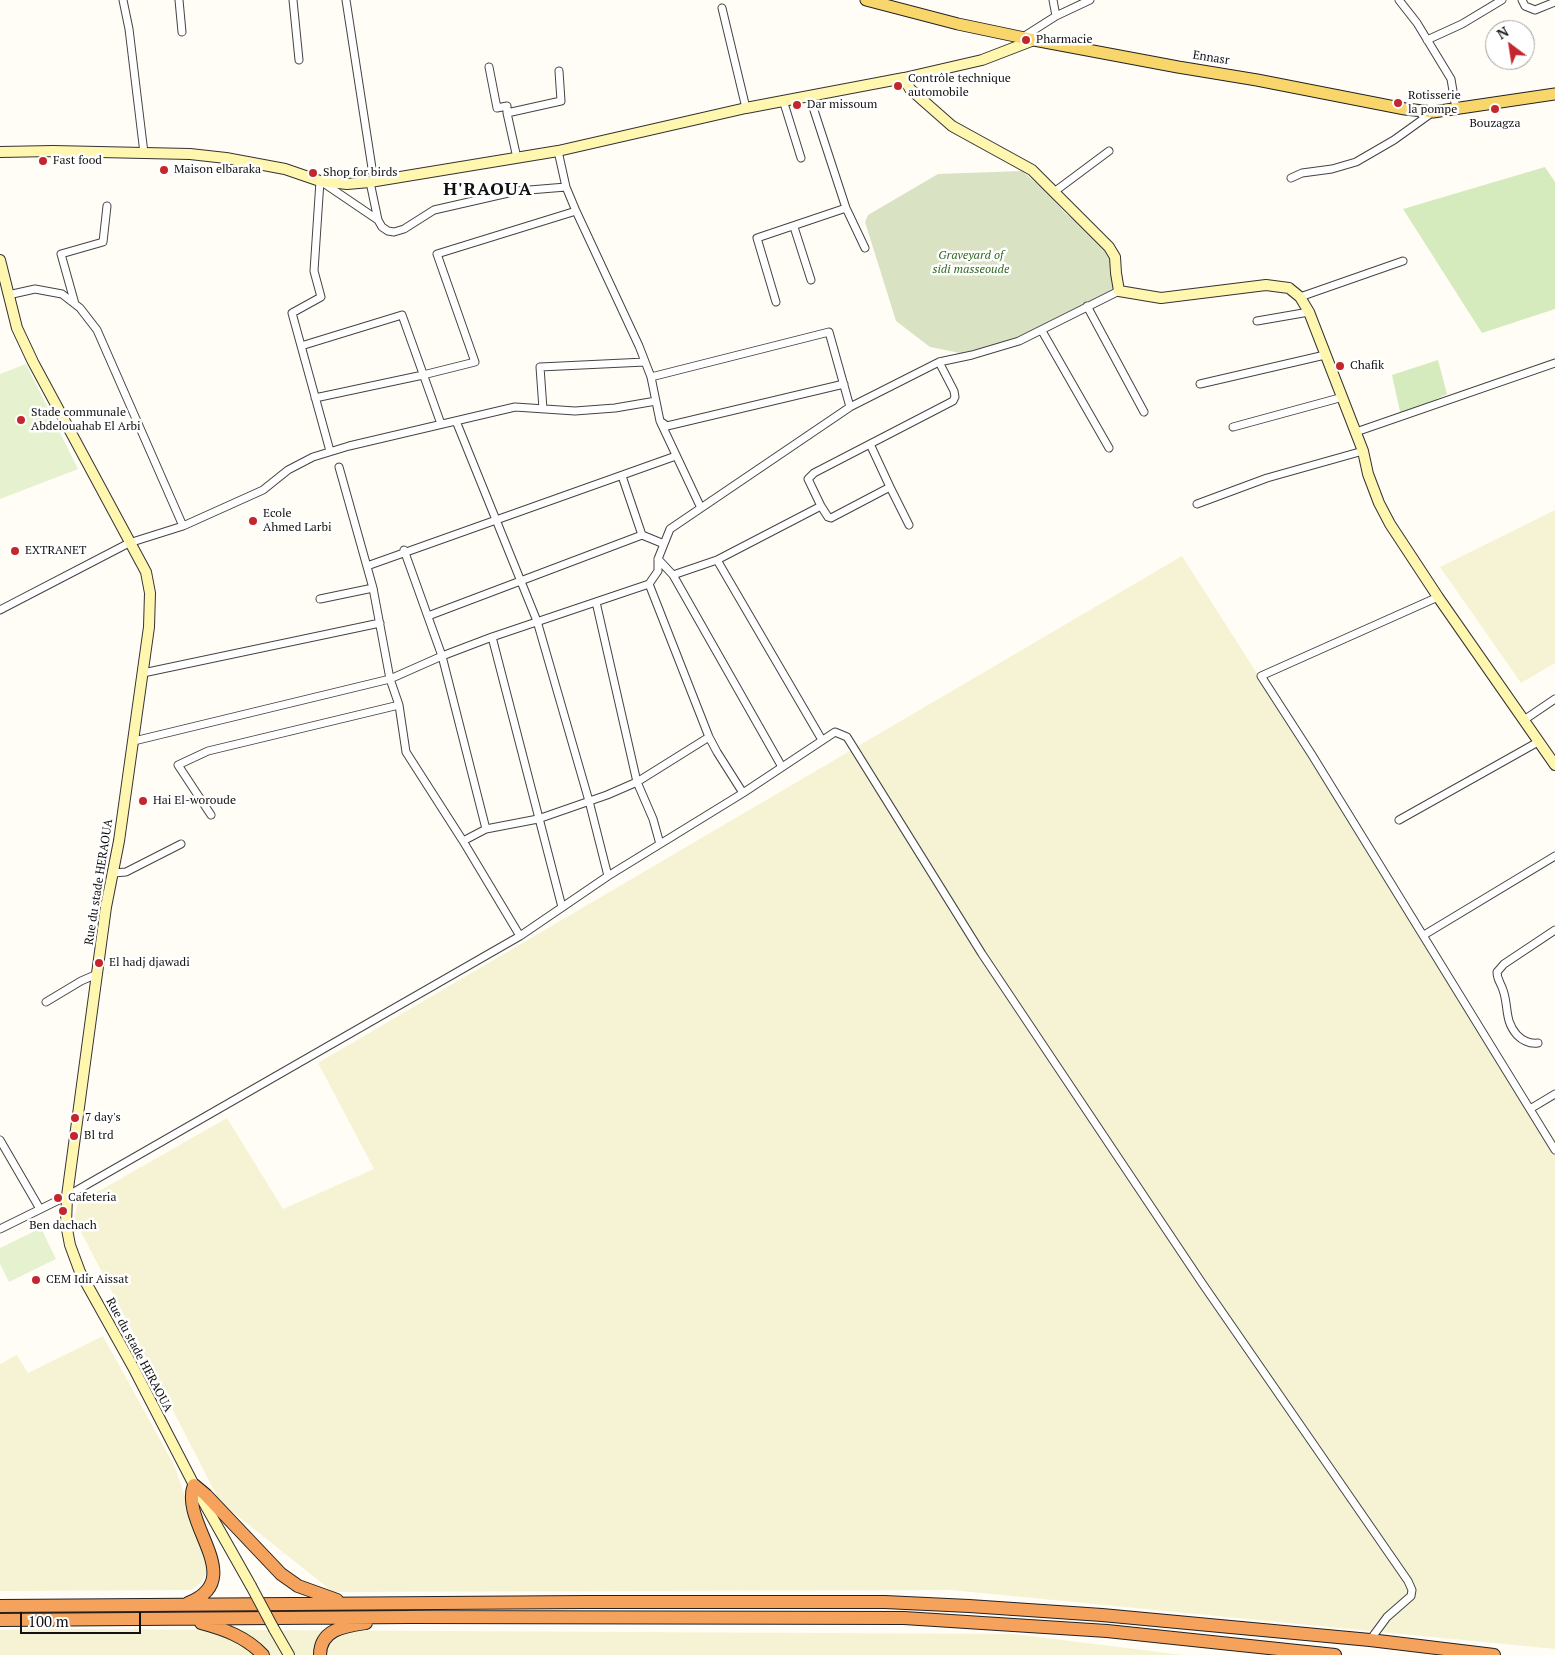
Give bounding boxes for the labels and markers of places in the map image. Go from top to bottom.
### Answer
place label: Pharmacie [1036,33,1093,47]
marker: Pharmacie [1020,34,1032,46]
place label: Contrôle technique automobile [908,72,1011,100]
marker: Contrôle technique automobile [892,80,904,92]
place label: Rotisserie la pompe [1408,89,1461,117]
marker: Rotisserie la pompe [1392,97,1404,109]
place label: Dar missoum [807,98,877,112]
marker: Dar missoum [791,99,803,111]
marker: Bouzagza [1489,103,1501,115]
place label: Bouzagza [1469,117,1521,131]
place label: Fast food [53,154,102,168]
marker: Fast food [37,155,49,167]
place label: Maison elbaraka [174,163,261,177]
marker: Maison elbaraka [158,164,170,176]
place label: Shop for birds [323,166,397,180]
marker: Shop for birds [307,167,319,179]
place label: Chafik [1350,359,1384,373]
marker: Chafik [1334,360,1346,372]
place label: Stade communale Abdelouahab El Arbi [31,406,141,434]
marker: Stade communale Abdelouahab El Arbi [15,414,27,426]
place label: Ecole Ahmed Larbi [263,507,332,535]
marker: Ecole Ahmed Larbi [247,515,259,527]
place label: EXTRANET [25,544,86,558]
marker: EXTRANET [9,545,21,557]
place label: Hai El-woroude [153,794,236,808]
marker: Hai El-woroude [137,795,149,807]
place label: El hadj djawadi [109,956,190,970]
marker: El hadj djawadi [93,957,105,969]
place label: 7 day's [85,1111,121,1125]
marker: 7 day's [69,1112,81,1124]
place label: Bl trd [84,1129,114,1143]
marker: Bl trd [68,1130,80,1142]
place label: Cafeteria [68,1191,116,1205]
marker: Cafeteria [52,1192,64,1204]
marker: Ben dachach [57,1205,69,1217]
place label: Ben dachach [29,1219,97,1233]
place label: CEM Idir Aissat [46,1273,129,1287]
marker: CEM Idir Aissat [30,1274,42,1286]

